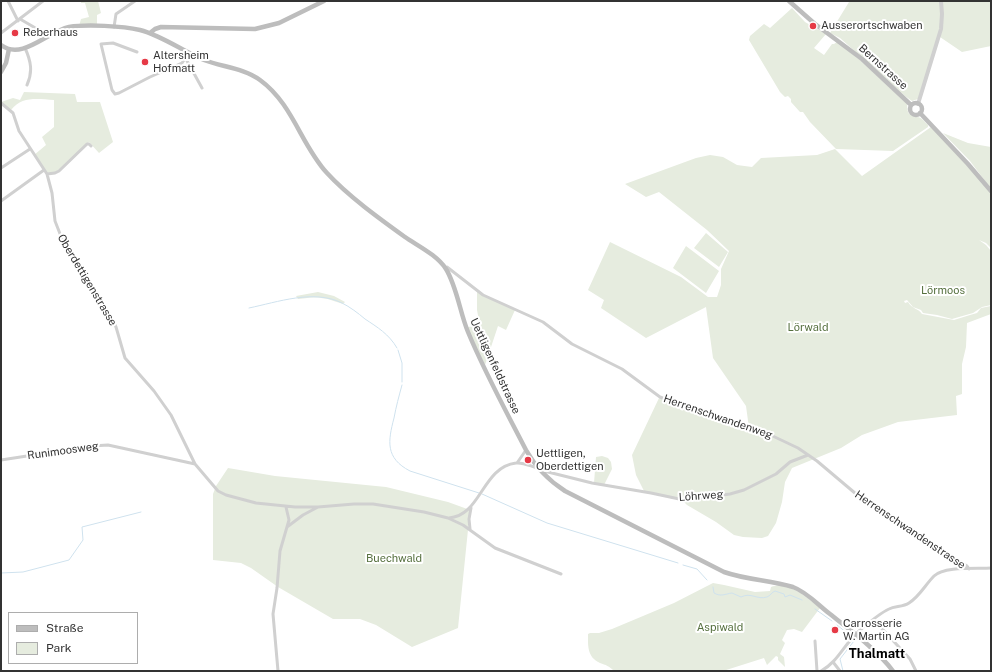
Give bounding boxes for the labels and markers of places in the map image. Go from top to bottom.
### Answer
place label: Ausserortschwaben [821,19,923,33]
marker: Ausserortschwaben [808,21,818,31]
place label: Reberhaus [23,26,78,40]
marker: Reberhaus [10,28,20,38]
place label: Altersheim Hofmatt [153,49,209,75]
marker: Altersheim Hofmatt [140,57,150,67]
place label: Uettligen, Oberdettigen [536,447,604,473]
marker: Uettligen, Oberdettigen [523,455,533,465]
place label: Carrosserie W. Martin AG [843,617,910,643]
marker: Carrosserie W. Martin AG [830,625,840,635]

